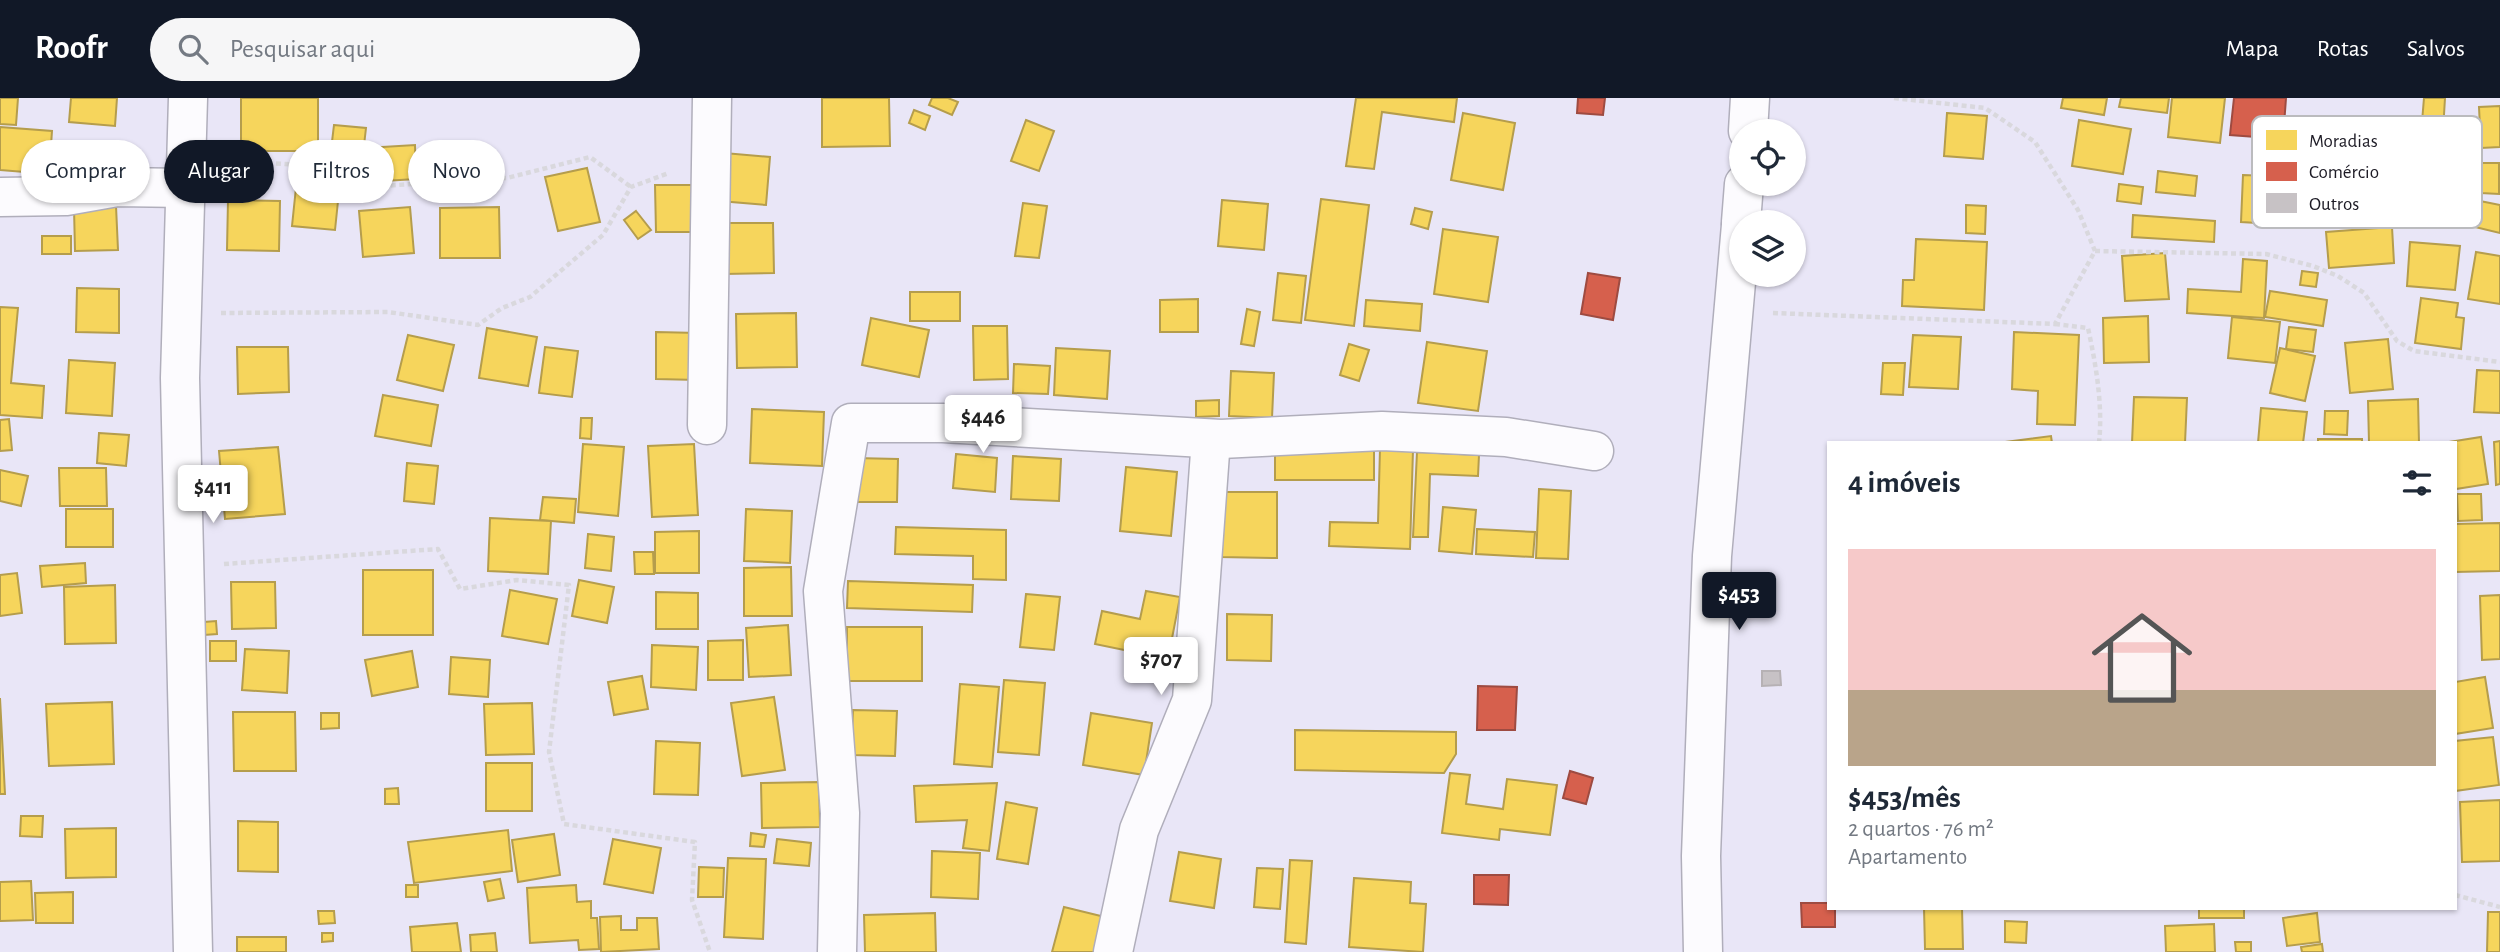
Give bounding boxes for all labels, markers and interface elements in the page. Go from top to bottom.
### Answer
search box [150,18,640,81]
icon: search [174,30,212,68]
text: Roofr [35,32,108,65]
text: Pesquisar aqui [230,36,375,62]
text: Mapa [2226,37,2279,61]
text: Rotas [2317,37,2369,61]
text: Salvos [2407,37,2465,61]
legend [2252,116,2482,228]
map controls [1729,119,1806,287]
button: locate [1729,119,1806,196]
text: Moradias [2309,132,2378,151]
chip: Comprar [21,140,150,203]
chip: Alugar [164,140,274,203]
chip: Filtros [288,140,394,203]
chip: Novo [408,140,505,203]
text: Comércio [2309,163,2379,182]
text: Outros [2309,195,2359,214]
button: layers [1729,210,1806,287]
pin: $446 [942,396,1024,455]
text: $446 [961,406,1005,429]
icon: filters [2398,464,2436,502]
pin: $411 [172,466,254,525]
text: 4 imóveis [1848,468,1961,498]
text: $411 [194,476,232,499]
pin: $453 [1698,573,1780,632]
text: $453 [1718,583,1760,606]
icon: home [2079,595,2205,721]
pin: $707 [1120,638,1202,697]
text: $707 [1140,648,1182,671]
text: $453/mês [1848,783,1961,813]
text: 2 quartos · 76 m² [1848,818,1994,841]
text: Apartamento [1848,846,1967,869]

